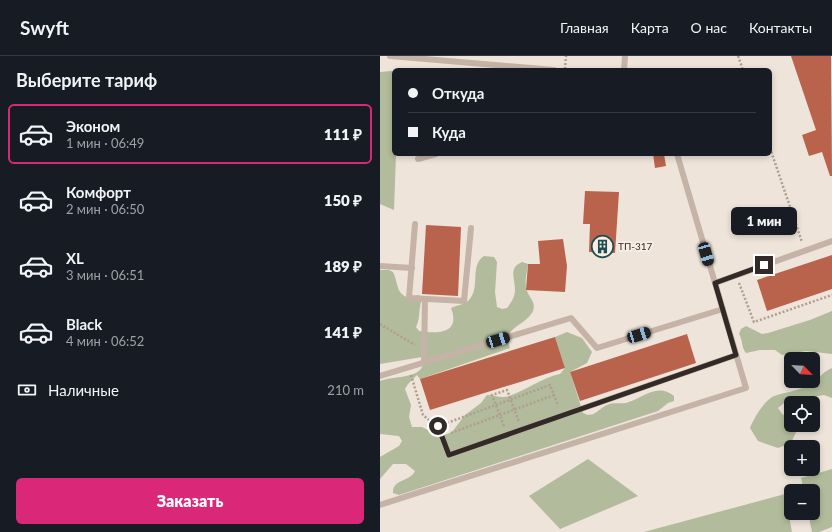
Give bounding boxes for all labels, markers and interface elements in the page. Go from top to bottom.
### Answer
text: Swyft [20,16,69,39]
text: Главная [560,19,609,36]
text: Карта [631,19,669,36]
text: О нас [691,19,727,36]
text: Контакты [749,19,812,36]
text: Выберите тариф [16,69,157,91]
text: Откуда [432,84,484,102]
icon: car [18,116,54,152]
text: Эконом [66,117,120,135]
text: Куда [432,123,466,141]
text: 111 ₽ [324,125,362,143]
text: 1 мин · 06:49 [66,135,144,151]
icon: car [18,182,54,218]
text: Комфорт [66,183,131,201]
text: 150 ₽ [324,191,362,209]
text: 2 мин · 06:50 [66,201,144,217]
callout: 1 мин [731,207,797,235]
text: 1 мин [746,213,782,229]
building icon: ТП-317 [589,233,615,259]
place label: ТП-317 [618,240,653,252]
car [697,241,715,267]
icon: car [18,248,54,284]
text: XL [66,249,84,267]
route end [755,256,773,274]
text: 189 ₽ [324,257,362,275]
text: 3 мин · 06:51 [66,267,144,283]
icon: car [18,314,54,350]
text: Black [66,315,102,333]
text: 141 ₽ [324,323,362,341]
car [626,326,652,344]
car [485,331,511,349]
text: 4 мин · 06:52 [66,333,144,349]
north arrow [784,352,820,388]
map controls [784,352,820,520]
icon: cash [16,379,38,401]
text: Наличные [48,381,119,399]
text: 210 m [327,382,364,398]
button: locate [784,396,820,432]
route start [429,417,447,435]
button: + [784,440,820,476]
button: Заказать [16,478,364,524]
button: − [784,484,820,520]

